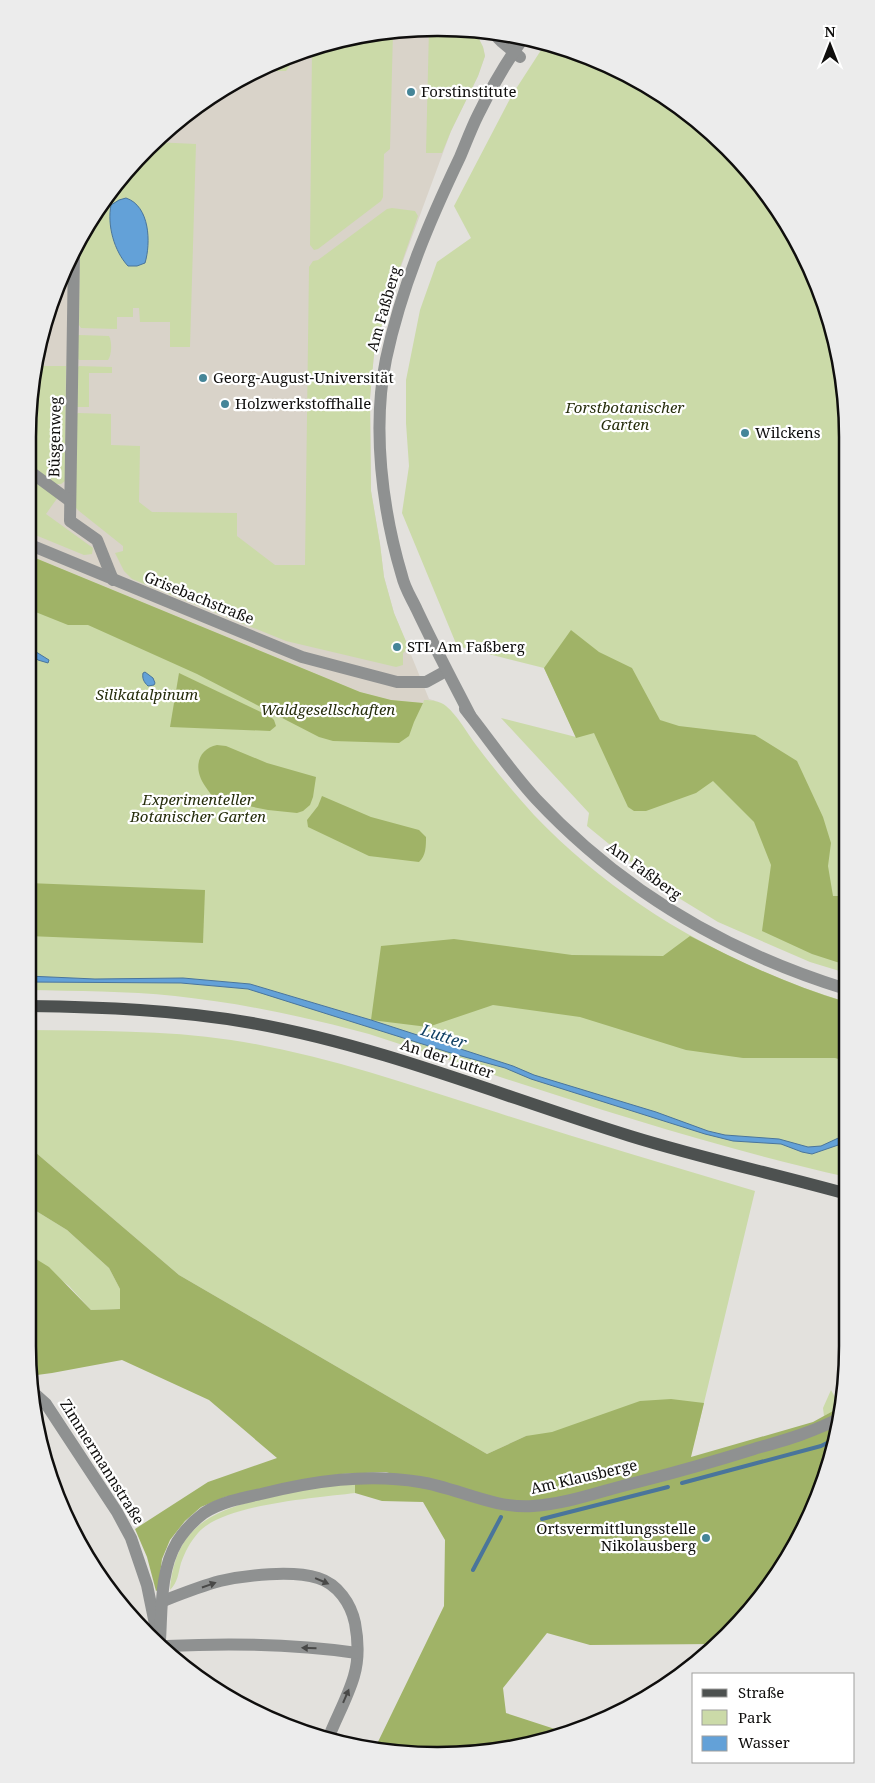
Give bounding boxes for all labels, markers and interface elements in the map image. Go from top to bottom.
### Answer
north arrow [805,20,855,70]
text: N [824,22,836,41]
place label: Forstinstitute [421,81,516,101]
marker: Forstinstitute [405,86,417,98]
street label: Am Faßberg [361,264,405,353]
place label: Georg-August-Universität [213,367,394,387]
marker: Georg-August-Universität [197,372,209,384]
place label: Holzwerkstoffhalle [235,393,371,413]
street label: Büsgenweg [43,396,65,478]
park label: Forstbotanischer Garten [565,397,685,434]
marker: Holzwerkstoffhalle [219,398,231,410]
place label: Wilckens [755,422,821,442]
marker: Wilckens [739,427,751,439]
street label: Grisebachstraße [141,566,257,628]
place label: STL Am Faßberg [407,636,525,656]
marker: STL Am Faßberg [391,641,403,653]
park label: Silikatalpinum [96,684,199,704]
park label: Waldgesellschaften [261,699,395,719]
park label: Experimenteller Botanischer Garten [129,789,266,826]
street label: Am Faßberg [603,836,686,904]
water label: Lutter [417,1018,470,1054]
street label: An der Lutter [398,1034,496,1083]
street label: Zimmermannstraße [56,1395,150,1528]
street label: Am Klausberge [528,1454,639,1498]
place label: Ortsvermittlungsstelle Nikolausberg [536,1518,696,1555]
marker: Ortsvermittlungsstelle Nikolausberg [700,1532,712,1544]
one-way arrow [315,1577,330,1585]
one-way arrow [201,1581,216,1588]
one-way arrow [301,1644,317,1652]
legend [692,1673,855,1763]
text: Straße [738,1682,784,1702]
one-way arrow [342,1689,350,1703]
text: Park [738,1707,772,1727]
text: Wasser [738,1732,790,1752]

